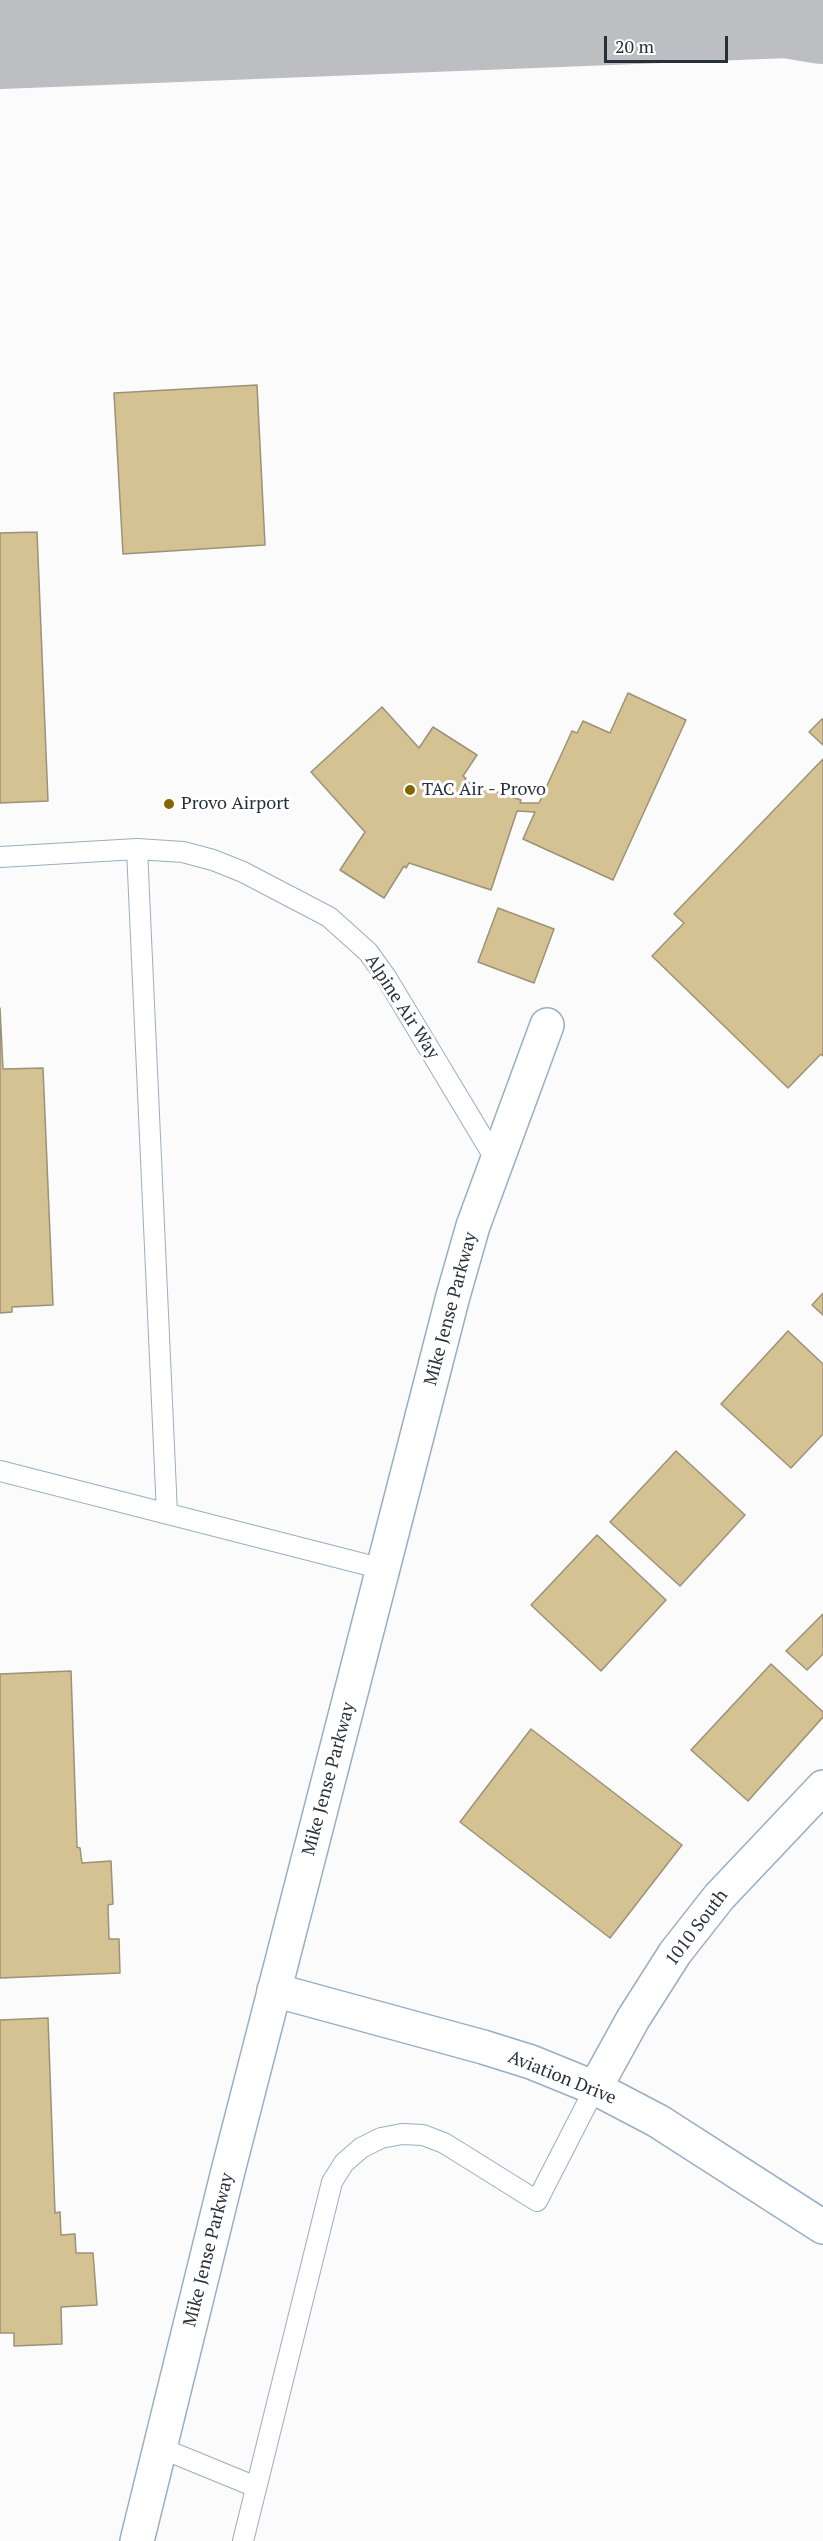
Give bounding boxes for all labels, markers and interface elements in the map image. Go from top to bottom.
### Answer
scale bar [607,24,732,62]
text: 20 m [615,34,654,58]
place label: TAC Air - Provo [422,779,546,801]
marker: TAC Air - Provo [403,783,417,797]
place label: Provo Airport [181,793,290,815]
marker: Provo Airport [162,797,176,811]
street label: Alpine Air Way [360,951,444,1063]
street label: Mike Jense Parkway [420,1230,482,1388]
street label: Mike Jense Parkway [298,1700,360,1858]
street label: 1010 South [661,1886,733,1970]
street label: Aviation Drive [505,2047,619,2109]
street label: Mike Jense Parkway [179,2171,239,2329]

